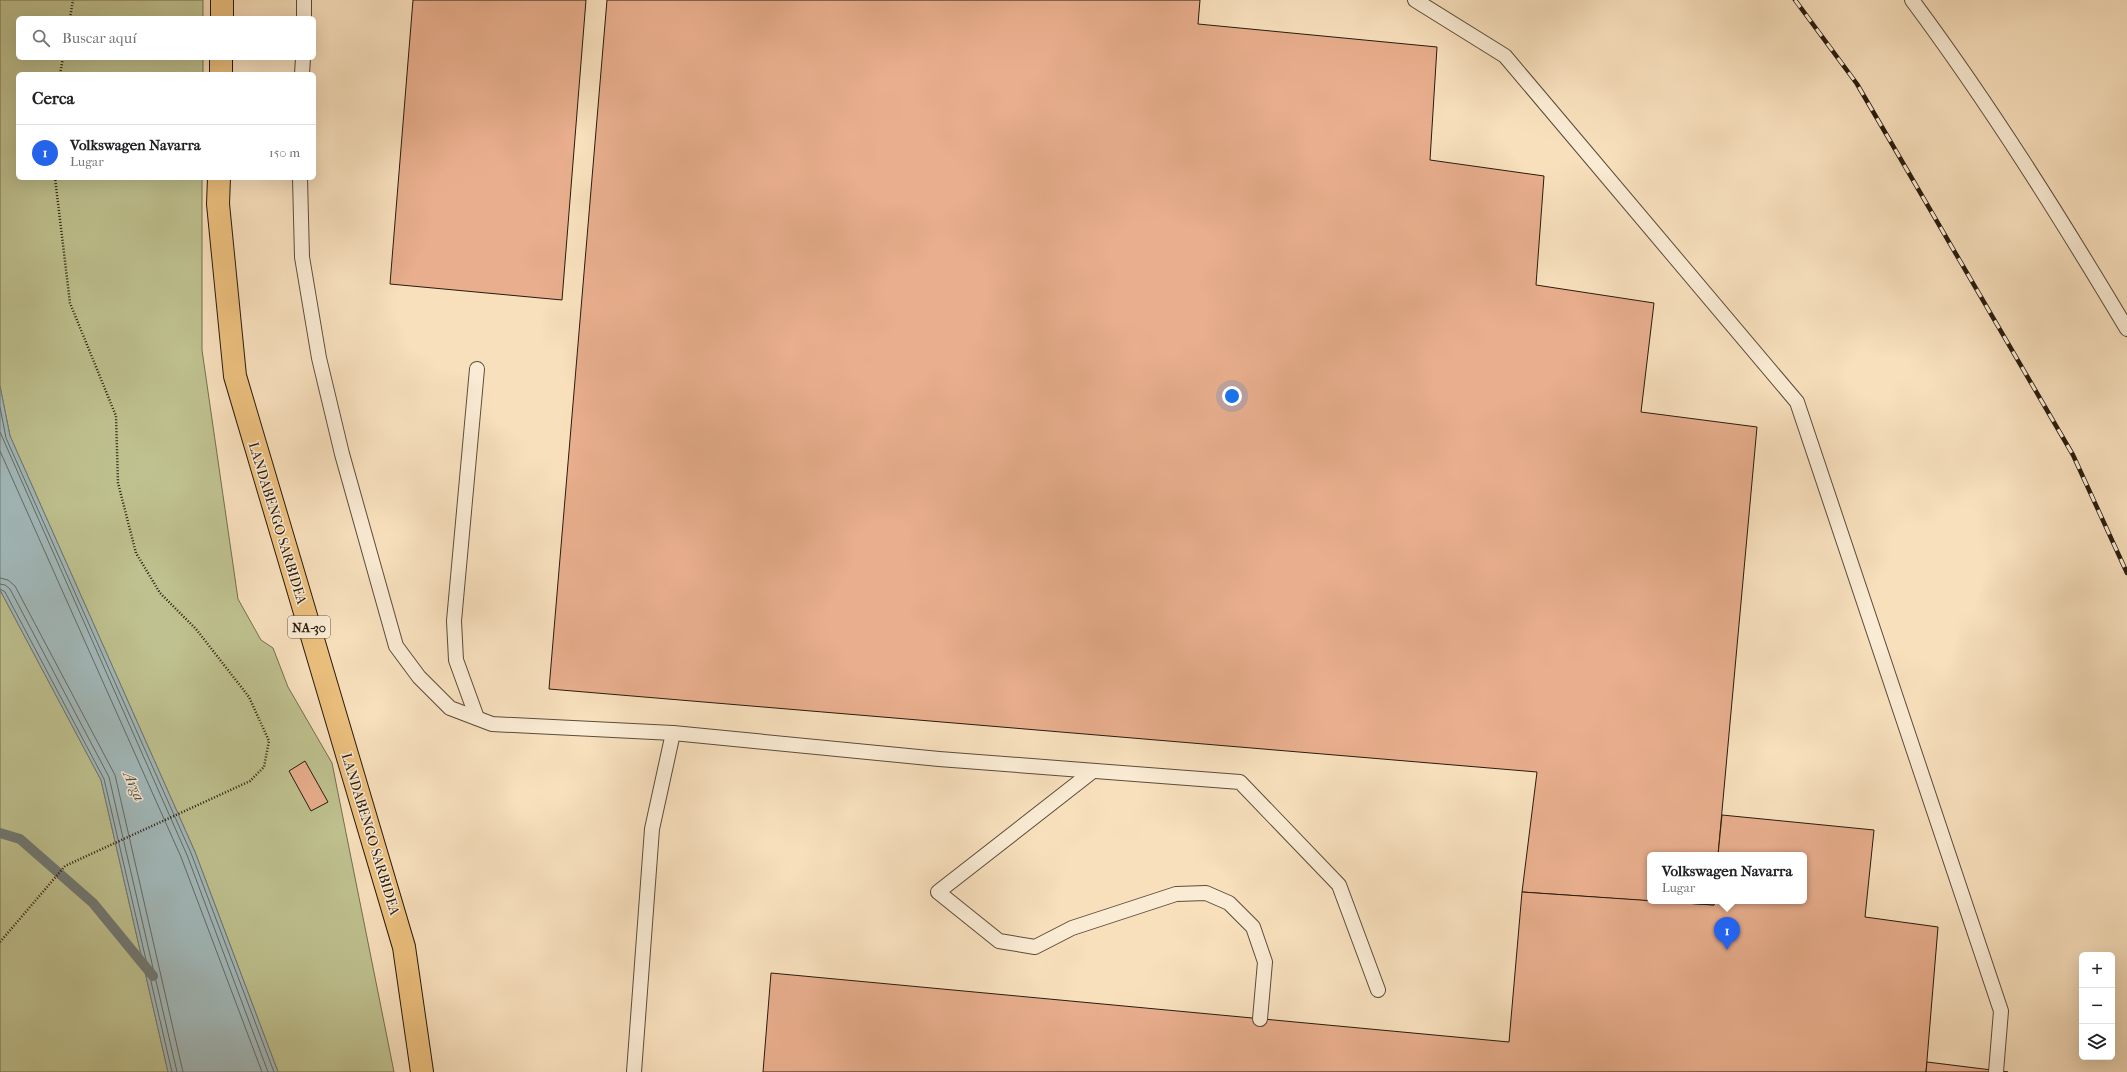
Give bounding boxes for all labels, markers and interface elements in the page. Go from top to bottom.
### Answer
search box [16,16,316,60]
icon: search [30,27,52,49]
text: Buscar aquí [62,29,137,47]
text: Cerca [32,88,74,108]
text: Volkswagen Navarra [70,136,201,154]
text: 1 [43,145,47,160]
text: 150 m [269,145,300,160]
text: Lugar [70,154,104,169]
your location [1222,386,1242,406]
street label: LANDABENGO SARBIDEA [245,440,311,607]
road number: NA-30 [288,616,330,638]
street label: LANDABENGO SARBIDEA [338,751,404,918]
water label: Arga [119,766,149,804]
popup [1647,852,1807,904]
text: Volkswagen Navarra [1662,862,1792,880]
text: Lugar [1662,880,1695,895]
pin: 1 [1714,917,1740,950]
map controls [2079,952,2115,1060]
button: + [2079,952,2115,988]
button: − [2079,988,2115,1024]
button: layers [2079,1024,2115,1060]

